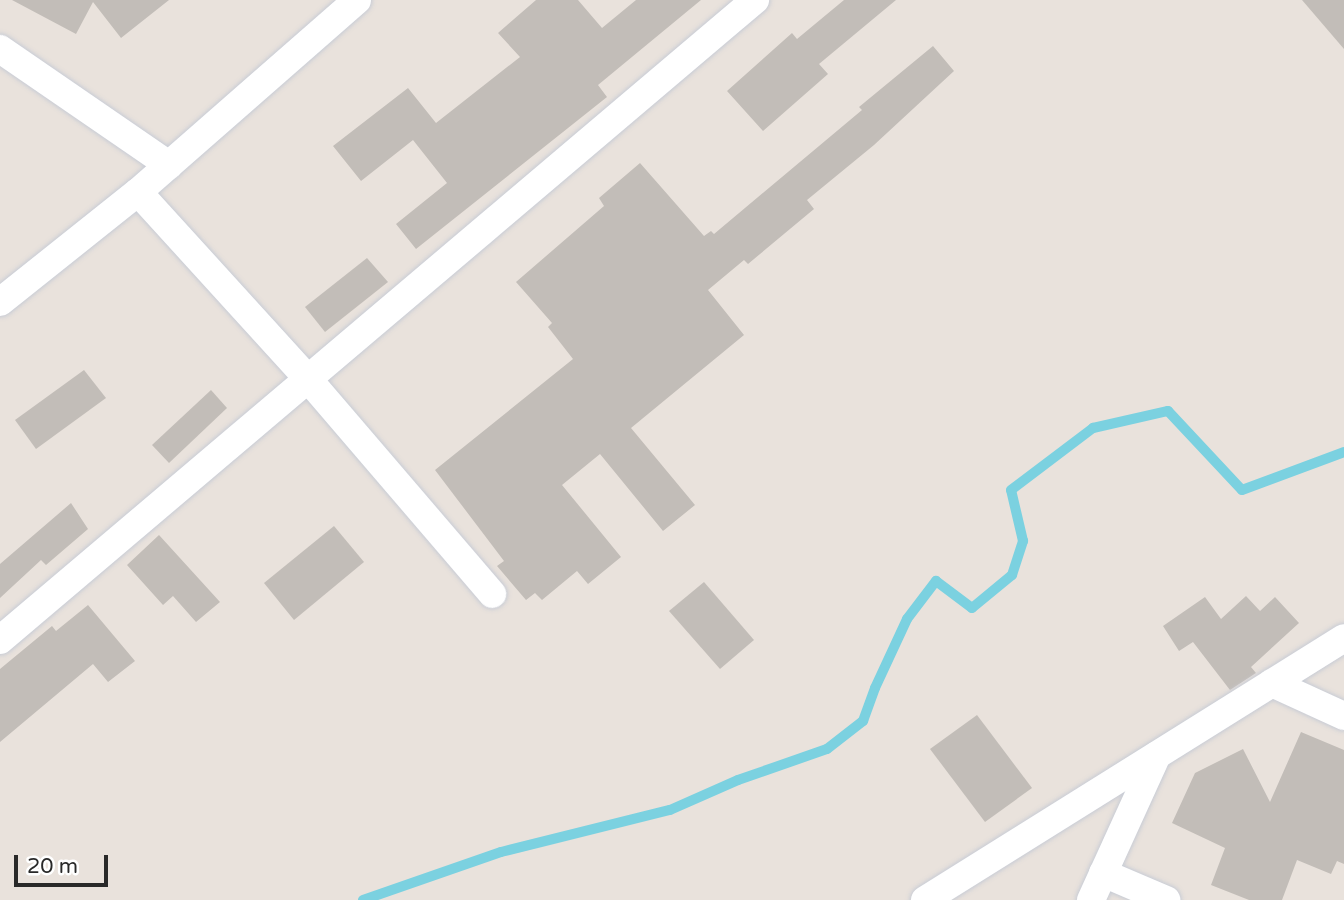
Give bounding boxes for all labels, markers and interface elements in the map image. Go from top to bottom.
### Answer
scale bar [18,841,112,885]
text: 20 m [27,854,78,879]

